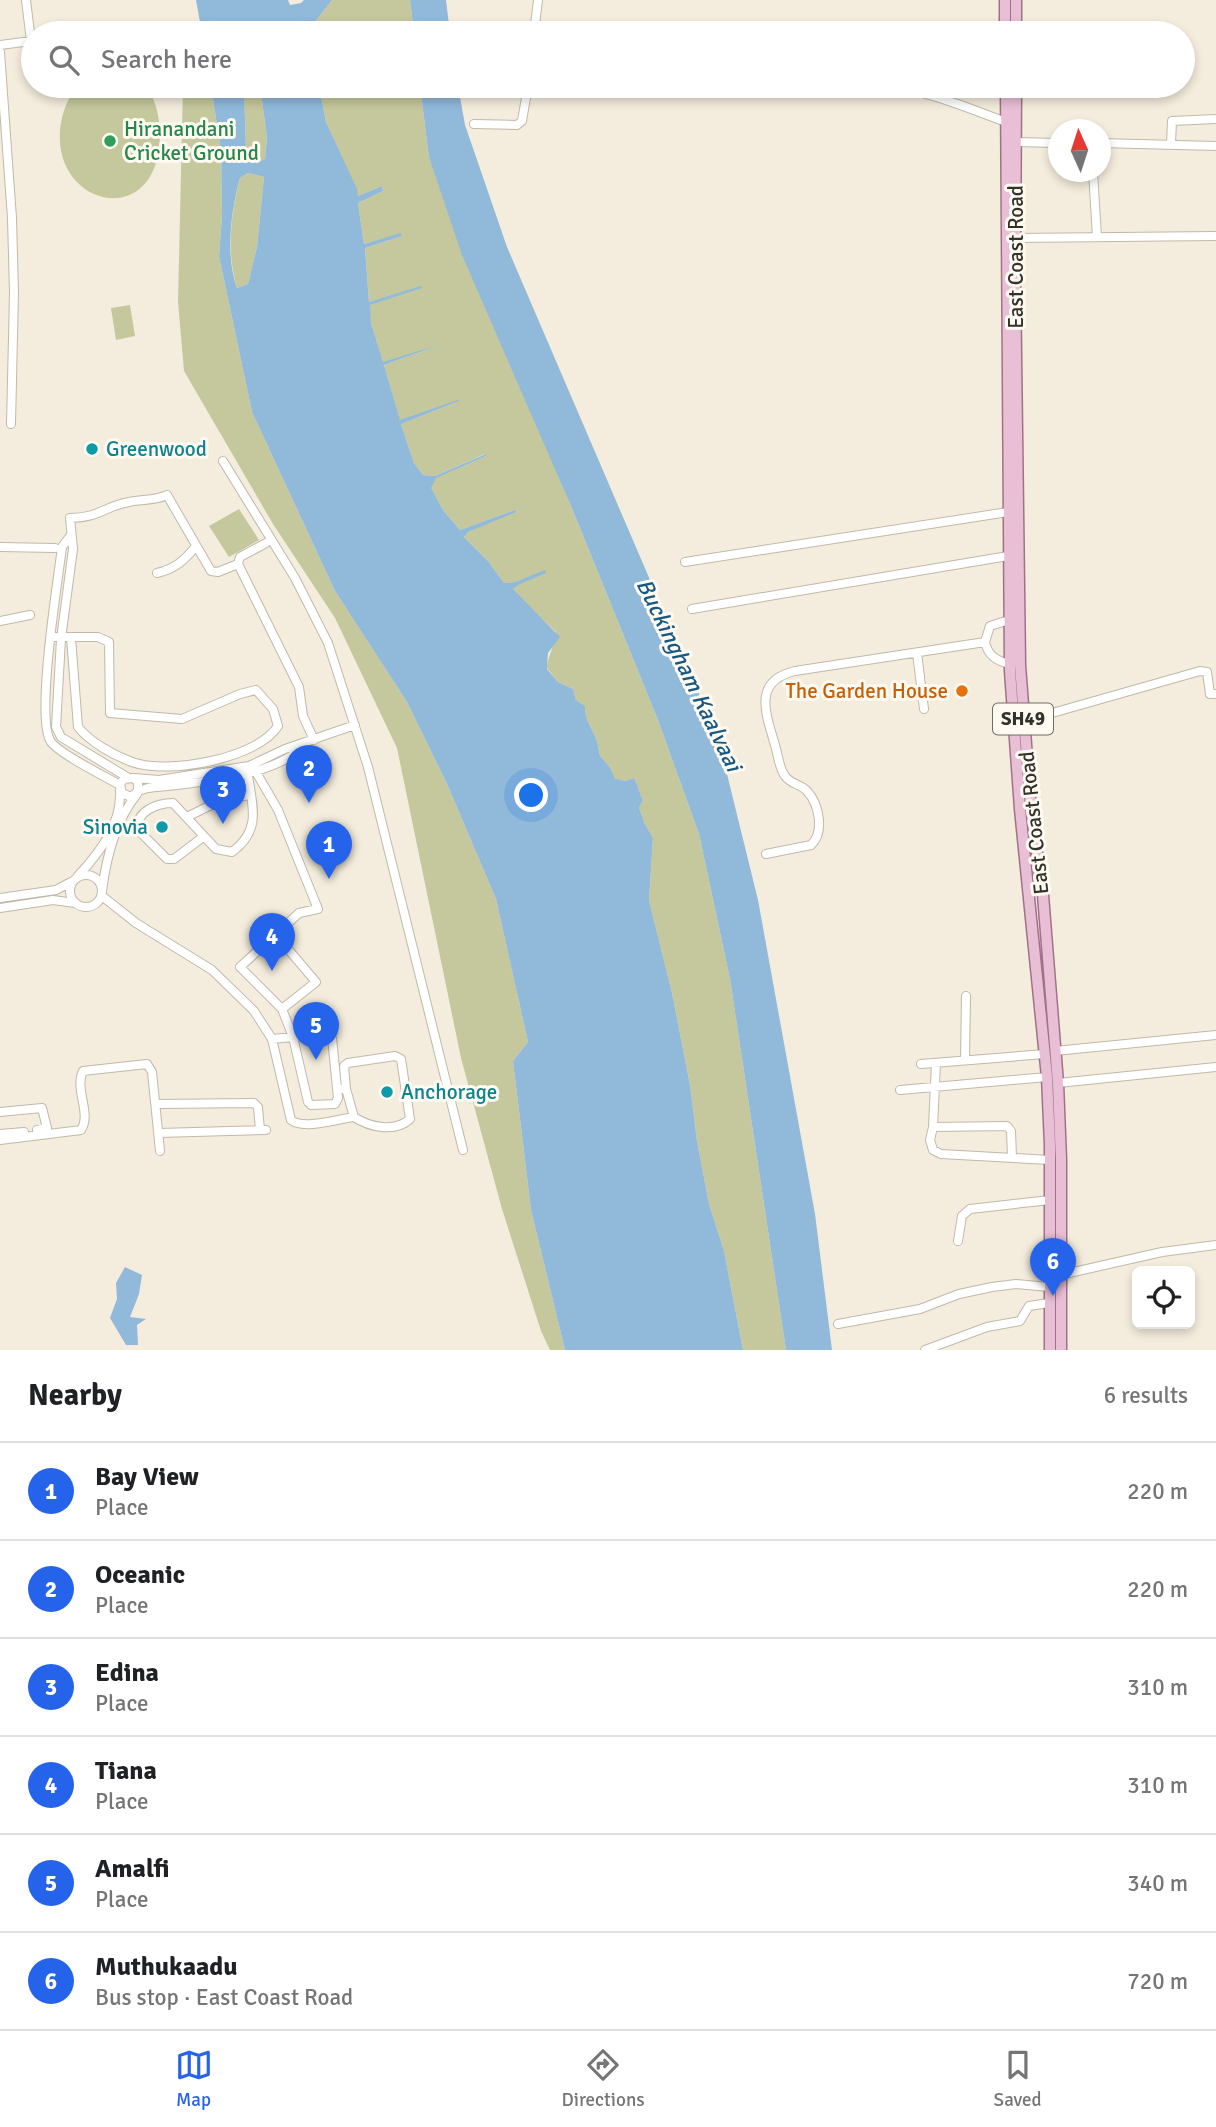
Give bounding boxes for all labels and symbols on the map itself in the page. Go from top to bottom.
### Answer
place label: Hiranandani Cricket Ground [124,116,259,166]
north arrow [1048,119,1111,182]
marker: Hiranandani Cricket Ground [102,133,118,149]
street label: East Coast Road [1003,185,1029,329]
place label: Greenwood [106,436,207,462]
marker: Greenwood [84,441,100,457]
water label: Buckingham Kaalvaai [630,574,749,779]
place label: The Garden House [785,678,948,704]
marker: The Garden House [954,683,970,699]
road number: SH49 [993,704,1053,734]
pin: 2 [286,745,332,803]
street label: East Coast Road [1014,750,1054,896]
pin: 3 [200,766,246,824]
your location [514,778,548,812]
place label: Sinovia [83,814,148,840]
marker: Sinovia [154,819,170,835]
pin: 1 [306,821,352,879]
pin: 4 [249,913,295,971]
pin: 5 [293,1002,339,1060]
place label: Anchorage [401,1079,497,1105]
marker: Anchorage [379,1084,395,1100]
pin: 6 [1030,1238,1076,1296]

